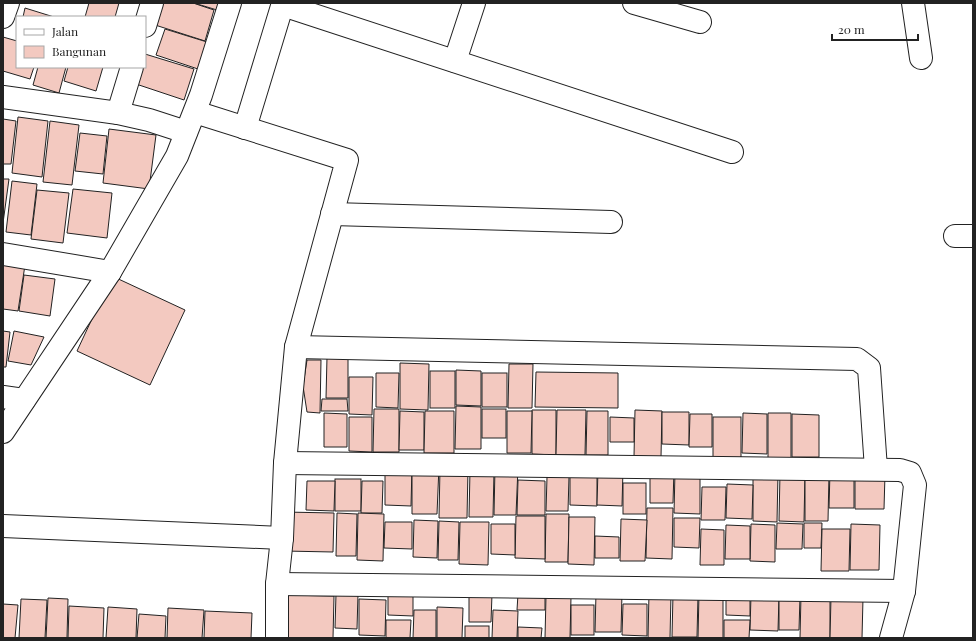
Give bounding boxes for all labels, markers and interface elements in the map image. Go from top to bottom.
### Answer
legend [16,16,146,68]
scale bar [832,16,918,42]
text: 20 m [838,21,865,37]
text: Jalan [51,23,78,39]
text: Bangunan [52,43,106,59]

